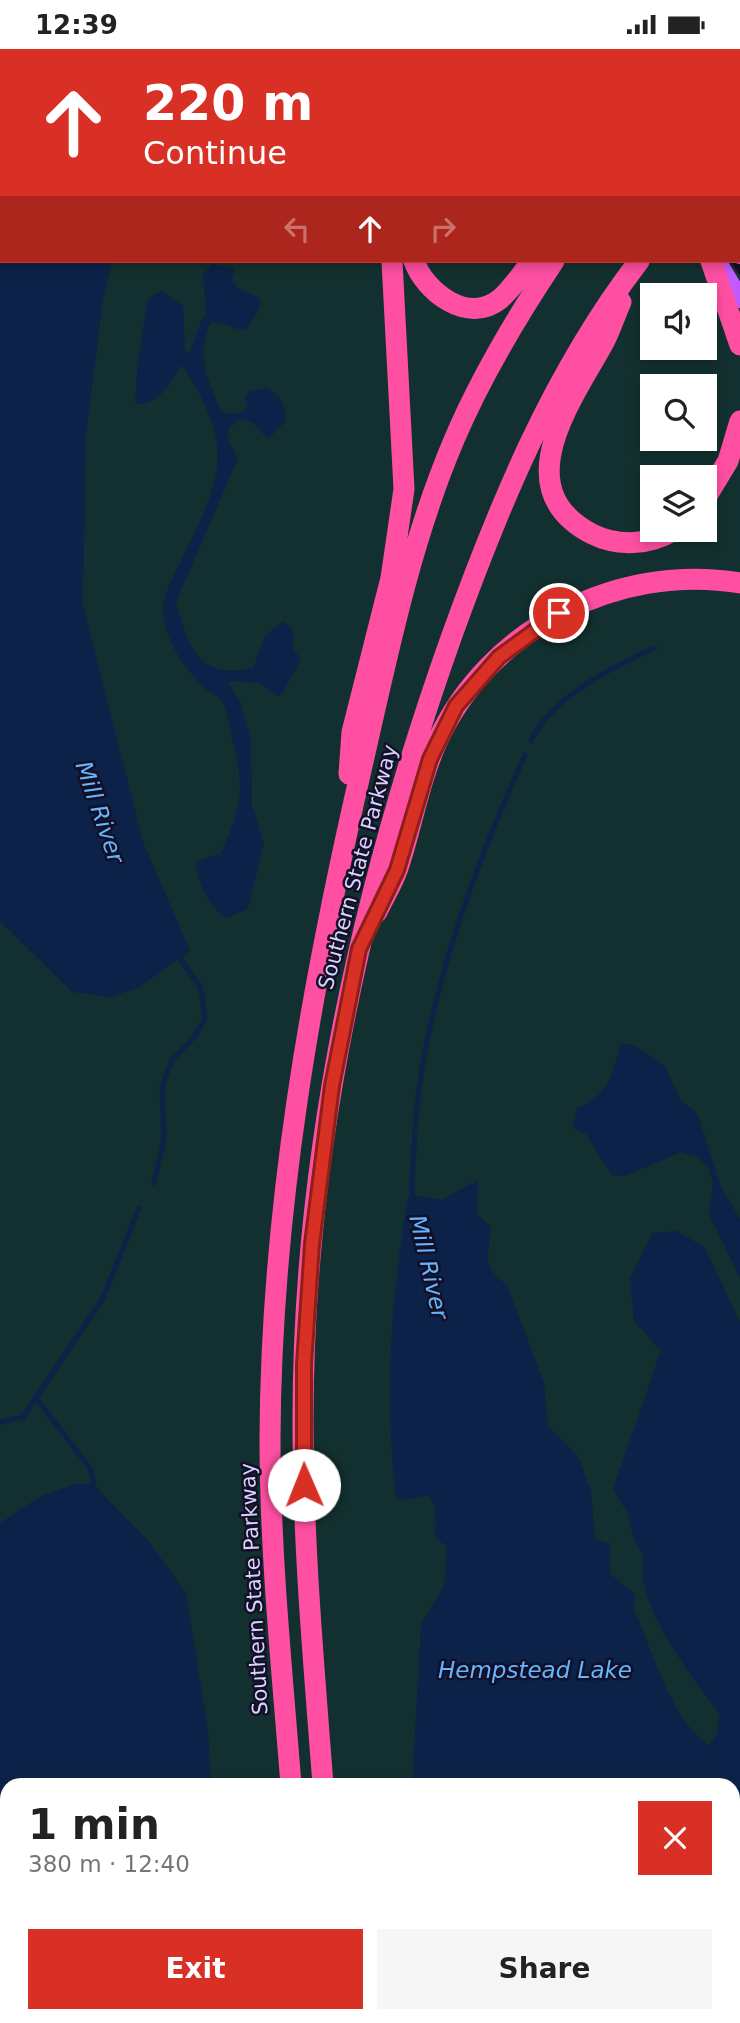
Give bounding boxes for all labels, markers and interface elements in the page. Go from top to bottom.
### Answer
text: 12:39 [35,10,118,40]
text: 220 m [143,75,313,132]
icon: ahead [28,77,119,168]
text: Continue [143,134,287,172]
icon: left [278,210,316,248]
icon: ahead [351,210,389,248]
icon: right [424,210,462,248]
map controls [640,283,717,542]
button: sound [640,283,717,360]
button: search [640,374,717,451]
button: layers [640,465,717,542]
pin [529,583,589,643]
icon: arrive [540,594,578,632]
street label: Southern State Parkway [314,742,402,992]
water label: Mill River [70,758,130,868]
water label: Mill River [404,1212,454,1323]
position arrow [267,1448,341,1522]
street label: Southern State Parkway [235,1462,273,1716]
water label: Hempstead Lake [438,1657,632,1683]
text: 1 min [28,1800,160,1849]
button: close [638,1801,712,1875]
text: 380 m · 12:40 [28,1851,190,1877]
button: Exit [28,1929,363,2009]
button: Share [377,1929,712,2009]

